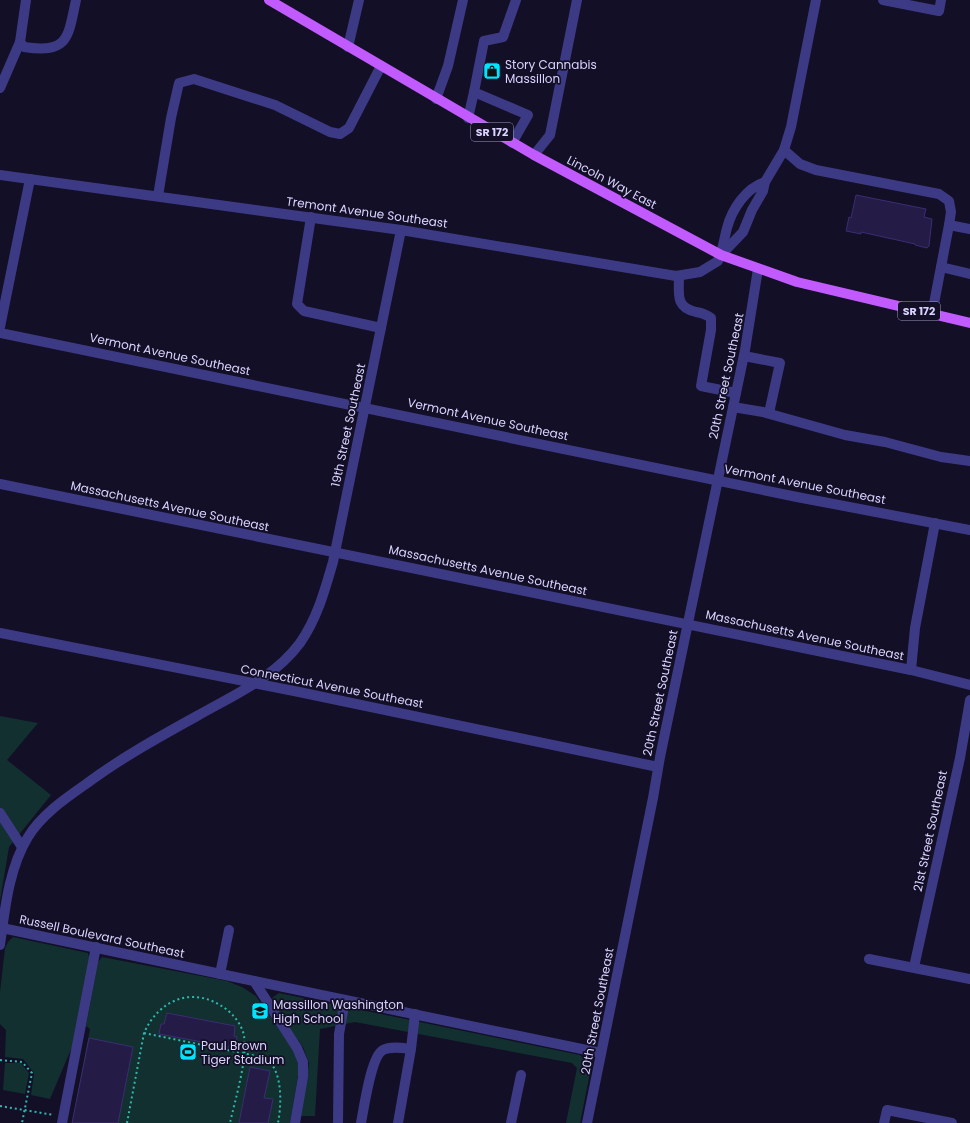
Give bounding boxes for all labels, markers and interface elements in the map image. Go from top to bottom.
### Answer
place label: Story Cannabis Massillon [505,56,597,87]
shop icon: Story Cannabis Massillon [482,61,502,81]
road number: SR 172 [471,123,513,141]
street label: Lincoln Way East [564,151,660,213]
street label: Tremont Avenue Southeast [285,192,449,232]
road number: SR 172 [898,302,940,320]
street label: 20th Street Southeast [704,311,748,441]
street label: Vermont Avenue Southeast [88,329,252,379]
street label: 19th Street Southeast [327,362,369,488]
street label: Vermont Avenue Southeast [406,394,570,444]
street label: Vermont Avenue Southeast [723,460,887,508]
street label: Massachusetts Avenue Southeast [69,477,271,535]
street label: Massachusetts Avenue Southeast [387,541,589,599]
street label: Massachusetts Avenue Southeast [704,606,906,664]
street label: 20th Street Southeast [638,628,682,758]
street label: Connecticut Avenue Southeast [239,660,425,712]
street label: 21st Street Southeast [909,769,951,893]
street label: Russell Boulevard Southeast [18,910,186,962]
street label: 20th Street Southeast [576,946,618,1076]
place label: Massillon Washington High School [273,996,404,1027]
school or university icon: Massillon Washington High School [250,1001,270,1021]
place label: Paul Brown Tiger Stadium [201,1037,284,1068]
sports icon: Paul Brown Tiger Stadium [178,1042,198,1062]

